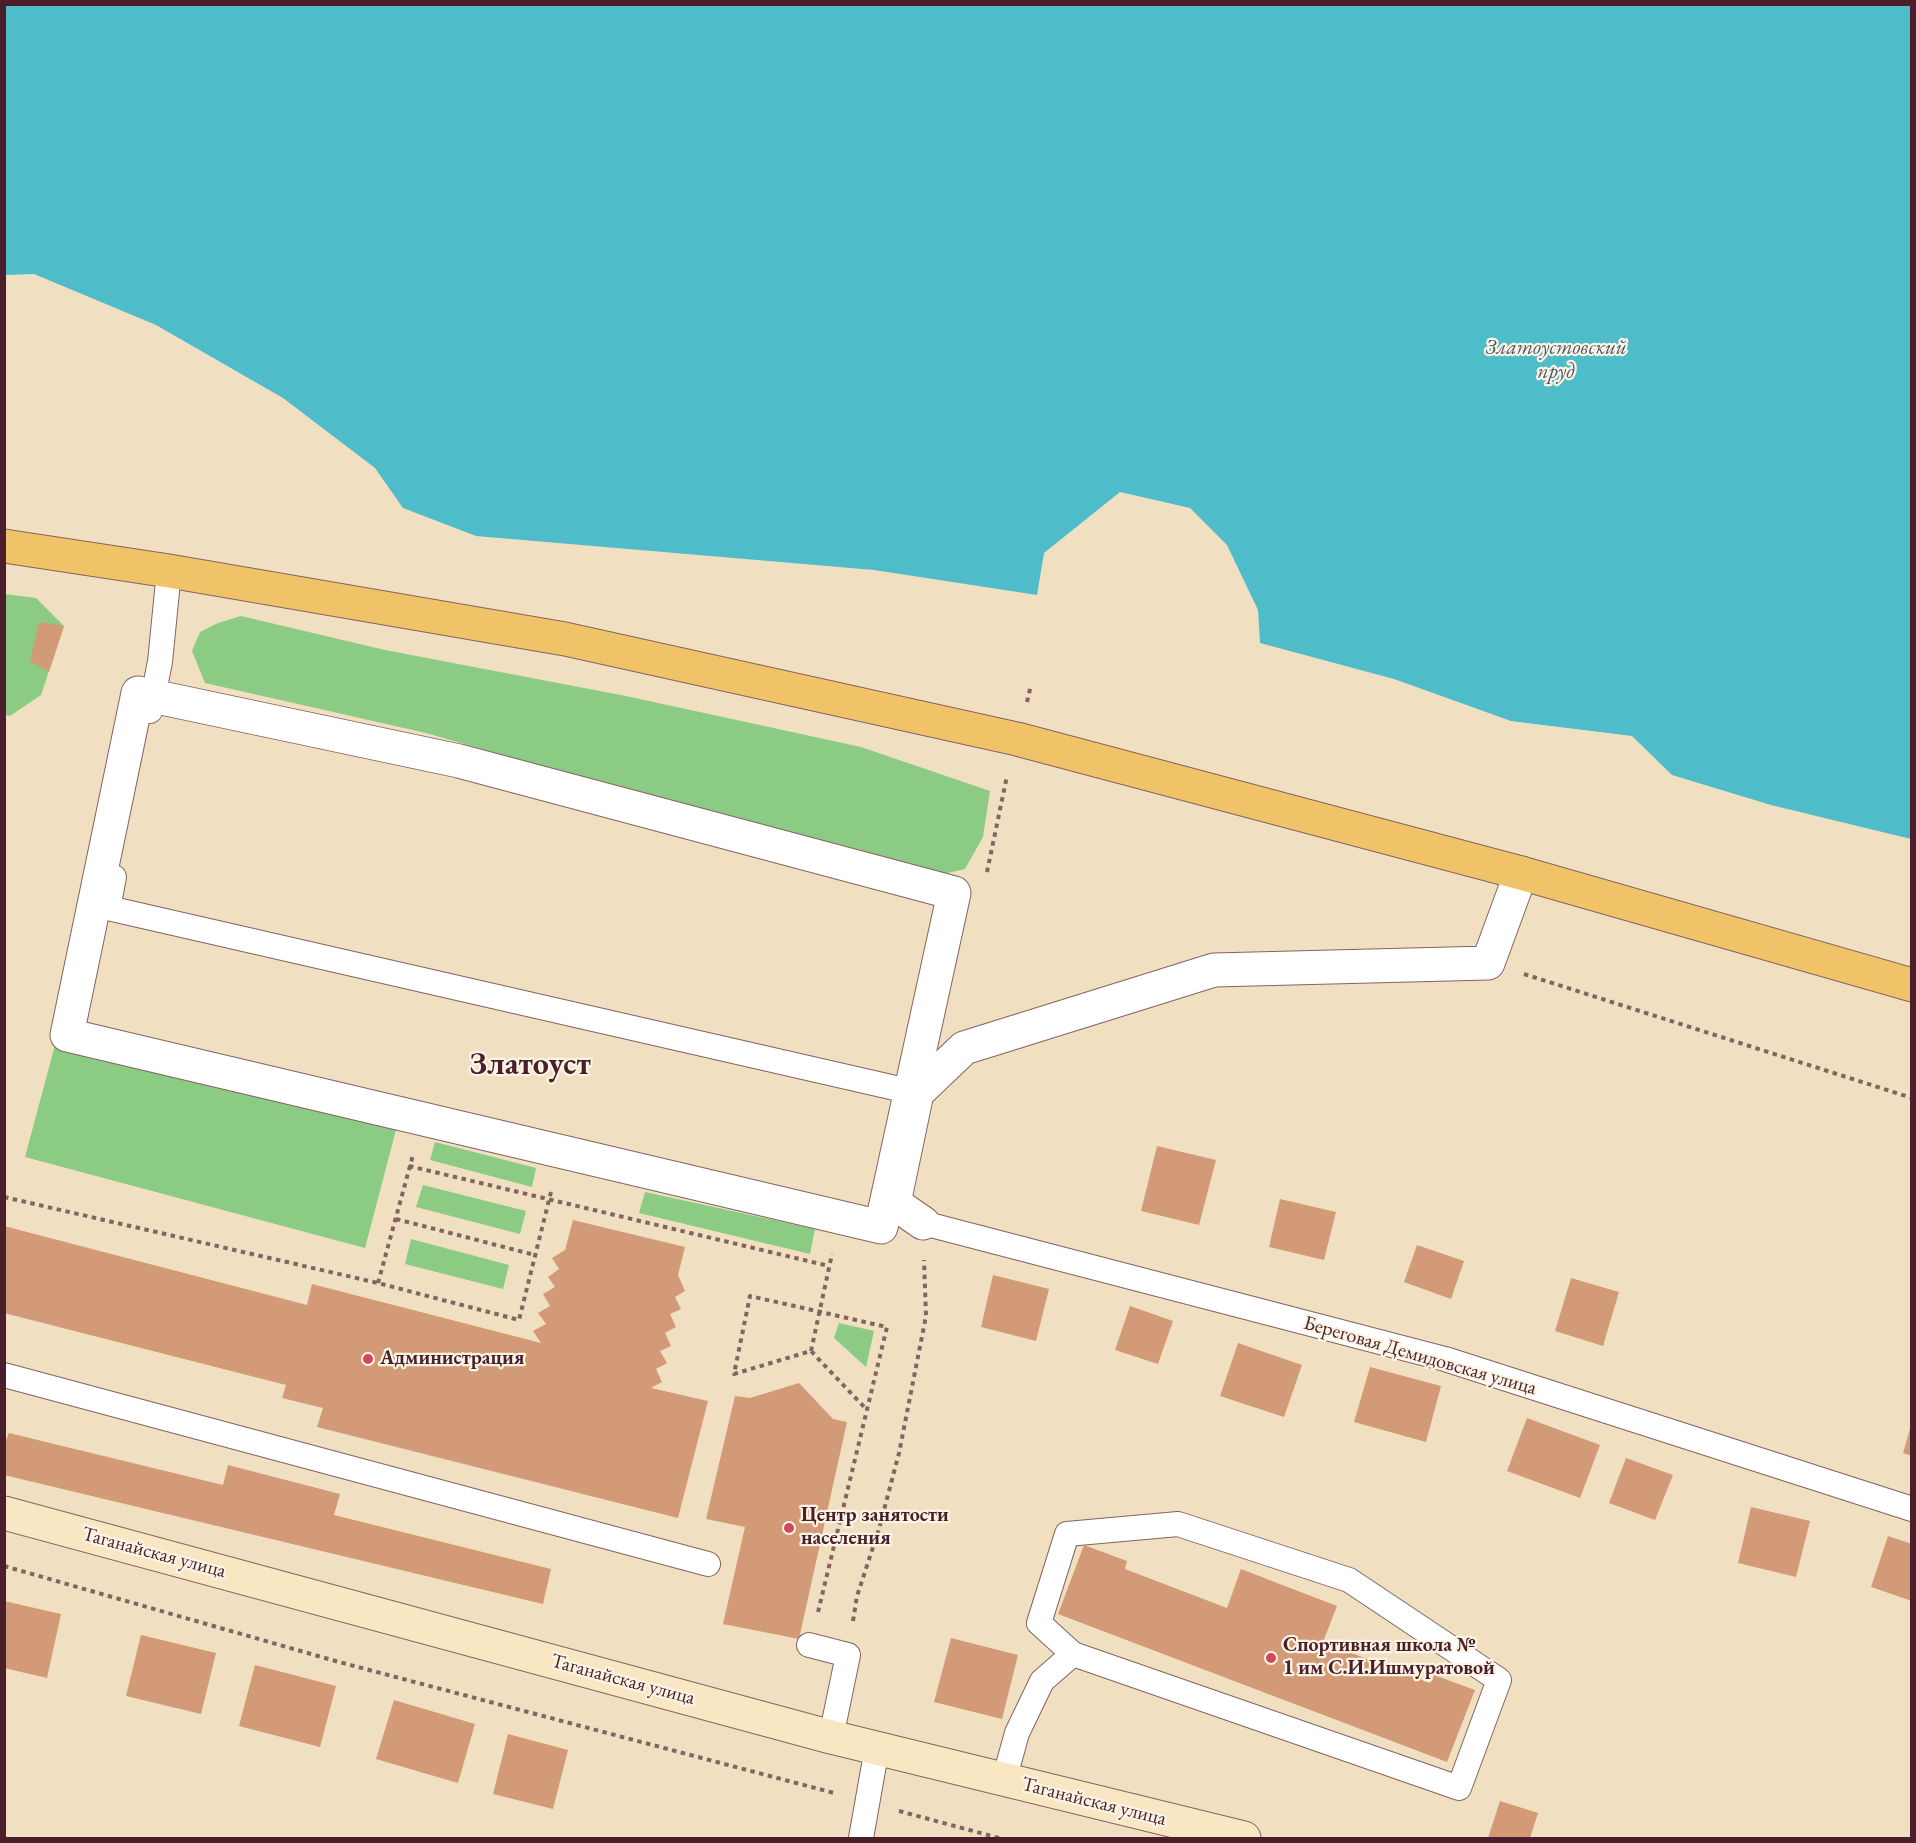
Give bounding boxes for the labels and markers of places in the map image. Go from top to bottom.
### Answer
place label: Администрация [380,1347,525,1371]
marker: Администрация [361,1352,375,1366]
place label: Центр занятости населения [801,1504,949,1551]
marker: Центр занятости населения [782,1521,796,1535]
place label: Спортивная школа № 1 им С.И.Ишмуратовой [1283,1634,1495,1681]
marker: Спортивная школа № 1 им С.И.Ишмуратовой [1264,1651,1278,1665]

